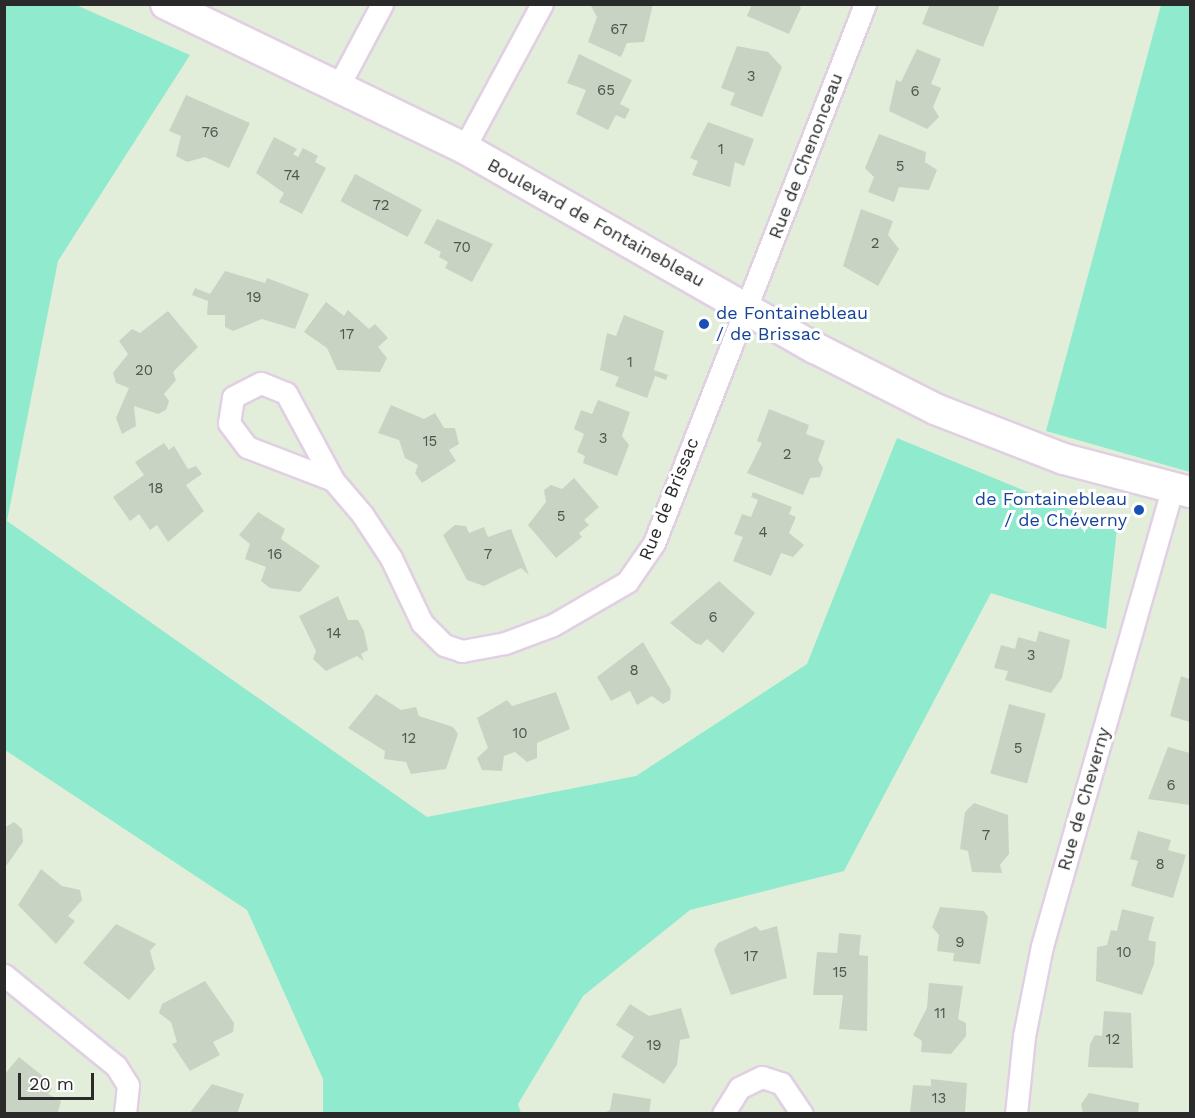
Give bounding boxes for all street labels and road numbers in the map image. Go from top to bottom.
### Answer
street label: Rue de Chenonceau [764,70,848,242]
street label: Boulevard de Fontainebleau [484,154,708,292]
street label: Rue de Brissac [635,435,703,563]
street label: Rue de Cheverny [1053,725,1115,873]

